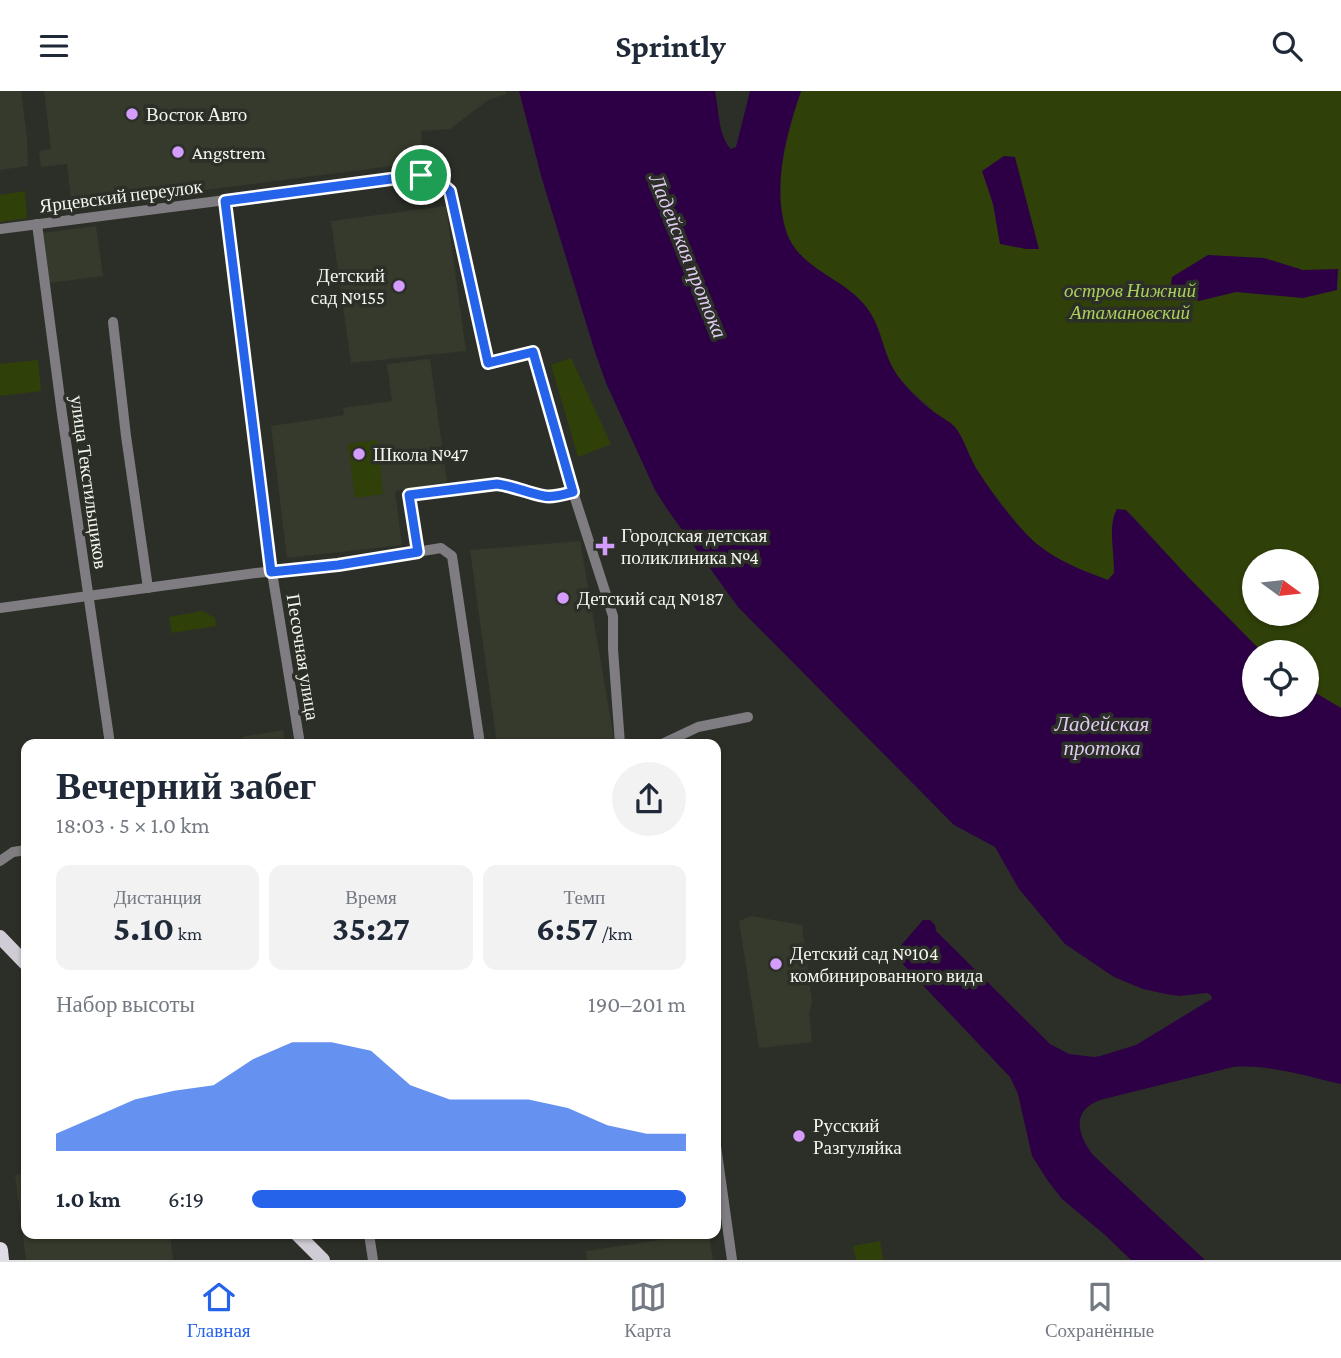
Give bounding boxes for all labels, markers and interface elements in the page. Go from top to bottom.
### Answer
icon: menu [35,27,73,65]
icon: search [1268,27,1306,65]
text: Sprintly [615,28,726,64]
place label: Восток Авто [146,104,247,125]
marker: Восток Авто [124,106,140,122]
place label: Angstrem [192,142,266,163]
marker: Angstrem [170,144,186,160]
pin [391,145,451,205]
icon: arrive [402,156,440,194]
water label: Ладейская протока [644,169,732,342]
street label: Ярцевский переулок [38,175,204,216]
place label: Детский сад №155 [311,265,385,308]
marker: Детский сад №155 [391,278,407,294]
park label: остров Нижний Атамановский [1064,280,1196,323]
street label: улица Текстильщиков [66,394,112,570]
place label: Школа №47 [373,444,468,465]
marker: Школа №47 [351,446,367,462]
place label: Городская детская поликлиника №4 [621,525,767,568]
marker: Городская детская поликлиника №4 [595,536,615,556]
north arrow [1242,549,1320,627]
map controls [1242,549,1319,717]
place label: Детский сад №187 [577,588,724,609]
marker: Детский сад №187 [555,590,571,606]
street label: Песочная улица [283,592,323,722]
button: locate [1242,640,1319,717]
water label: Ладейская протока [1054,712,1149,760]
button: share [612,762,686,836]
text: Вечерний забег [56,765,317,807]
text: 18:03 · 5 × 1.0 km [56,812,210,838]
text: Дистанция [114,887,202,908]
text: Время [345,887,397,908]
text: Темп [564,887,605,908]
text: 5.10 [113,909,174,948]
text: 35:27 [332,909,410,948]
text: 6:57 [536,909,598,948]
text: km [174,923,202,944]
text: /km [598,923,633,944]
place label: Детский сад №104 комбинированного вида [790,943,984,986]
marker: Детский сад №104 комбинированного вида [768,956,784,972]
text: Набор высоты [56,991,195,1017]
text: 190–201 m [588,991,686,1017]
place label: Русский Разгуляйка [813,1115,902,1158]
marker: Русский Разгуляйка [791,1128,807,1144]
text: 1.0 km [56,1186,121,1212]
text: 6:19 [168,1186,204,1212]
tab: Главная [187,1278,251,1342]
tab: Карта [624,1278,671,1342]
tab: Сохранённые [1045,1278,1154,1342]

